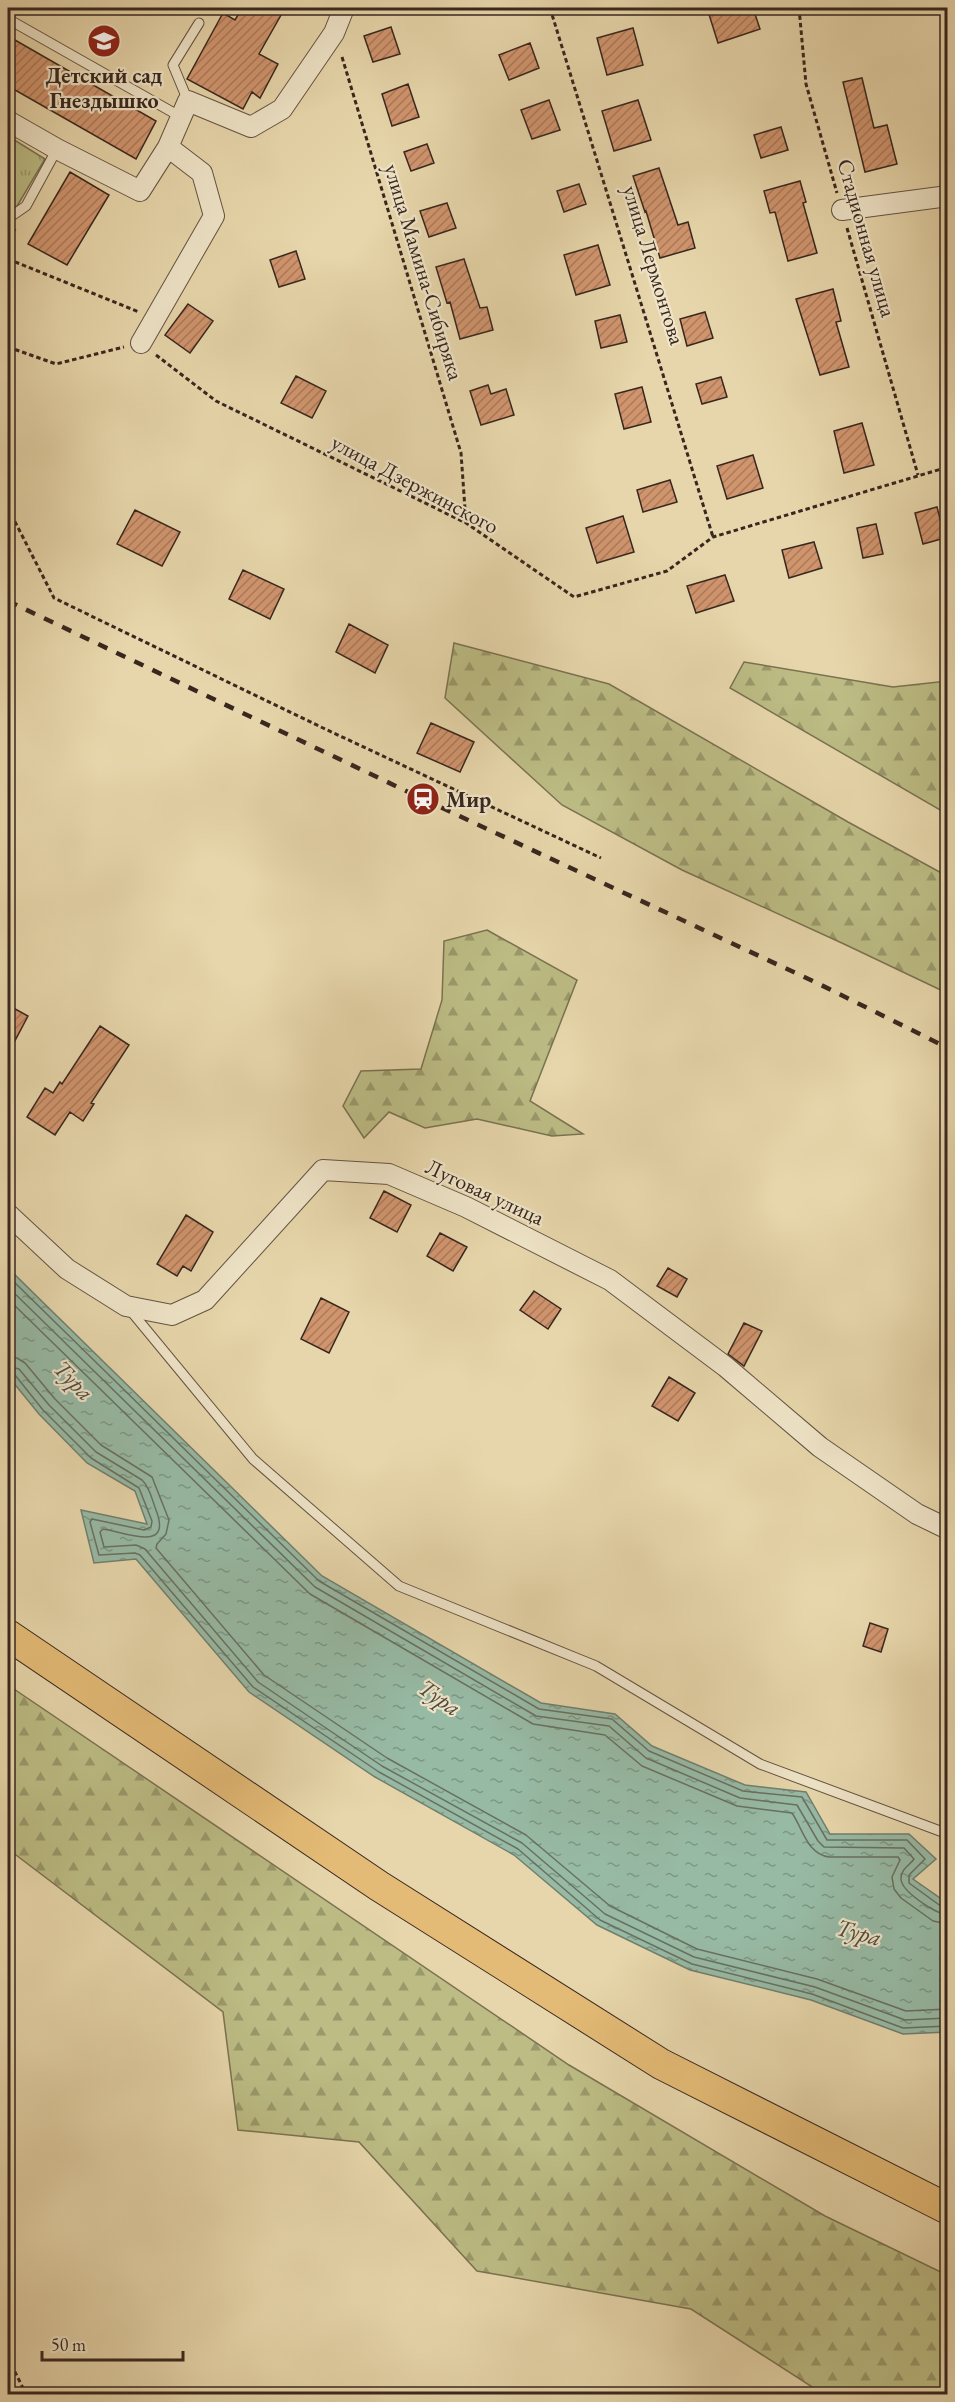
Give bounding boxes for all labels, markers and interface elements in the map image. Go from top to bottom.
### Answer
school or university icon: Детский сад Гнездышко [86,23,122,59]
place label: Детский сад Гнездышко [45,61,163,115]
street label: Стадионная улица [831,156,903,321]
street label: улица Мамина-Сибиряка [377,160,471,384]
street label: улица Лермонтова [616,182,692,348]
street label: улица Дзержинского [326,428,504,540]
station icon: Мир [405,781,441,817]
place label: Мир [446,785,491,814]
street label: Луговая улица [421,1152,549,1232]
water label: Тура [47,1353,101,1407]
water label: Тура [412,1671,468,1723]
water label: Тура [833,1911,885,1953]
scale bar [42,2324,183,2362]
text: 50 m [51,2333,86,2356]

